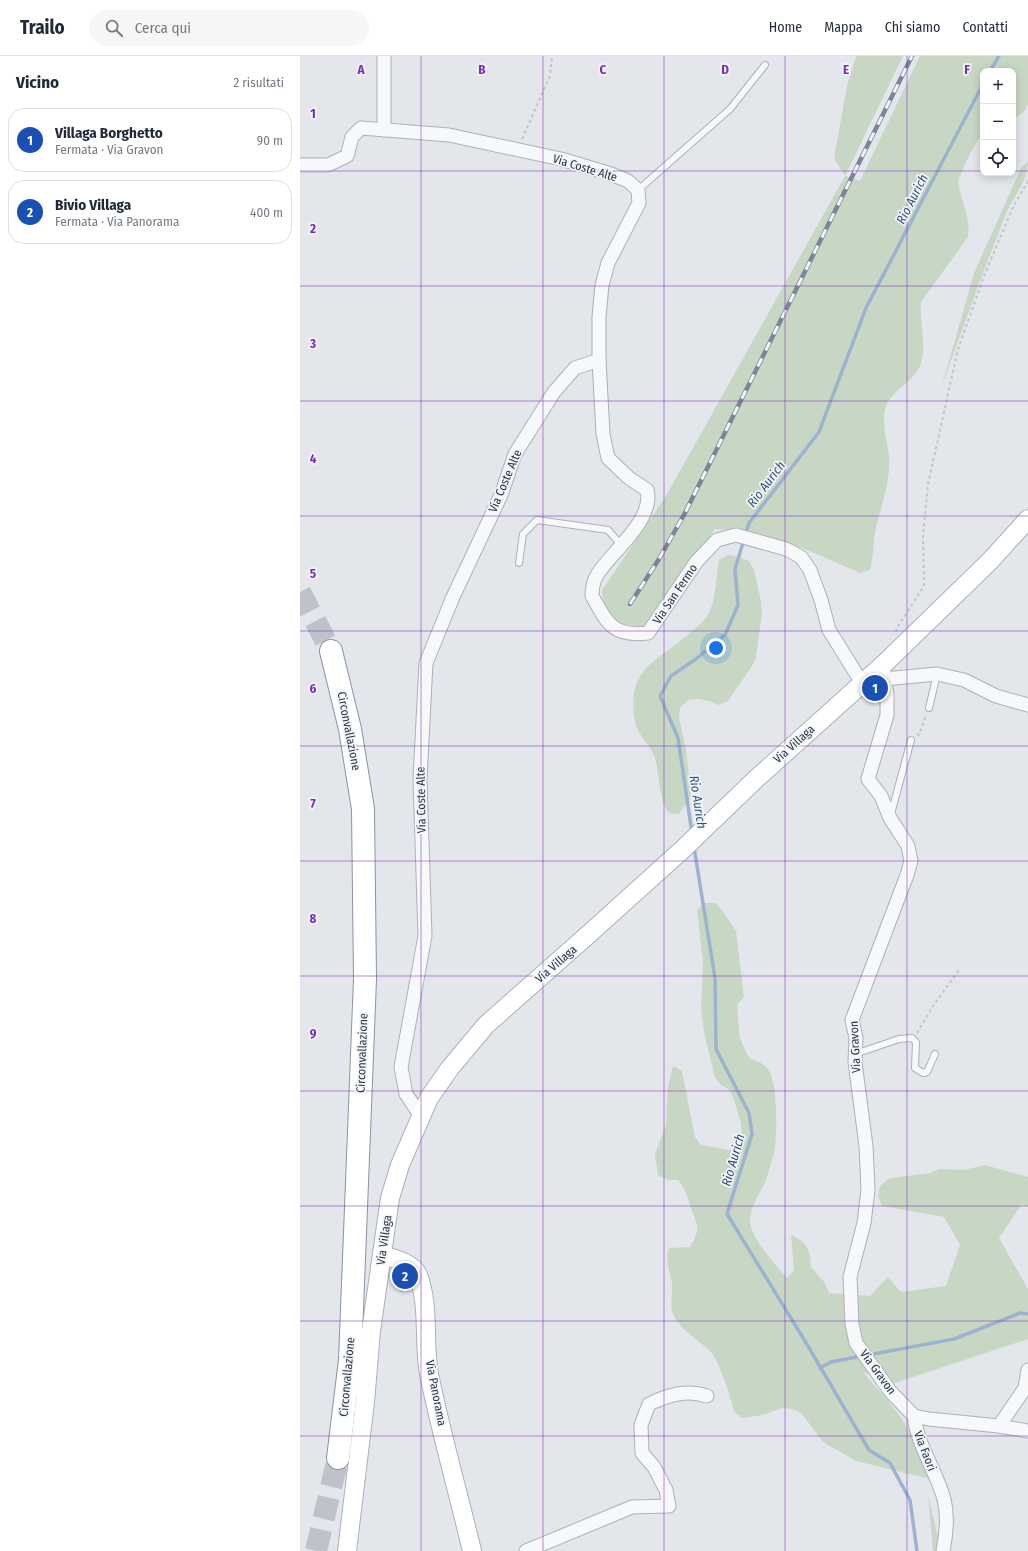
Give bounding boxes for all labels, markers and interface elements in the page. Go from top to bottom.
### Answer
search box [89,10,369,46]
text: Trailo [20,16,65,39]
icon: search [103,17,125,39]
text: Cerca qui [135,19,191,37]
text: Home [769,19,802,36]
text: Mappa [824,19,863,36]
text: Chi siamo [885,19,940,36]
text: Contatti [962,19,1008,36]
text: A [356,62,365,77]
text: B [478,62,486,77]
text: C [600,62,607,77]
text: D [721,62,729,77]
text: E [843,62,849,77]
text: F [964,62,970,77]
map controls [980,68,1016,176]
button: + [980,68,1016,104]
text: Vicino [16,72,59,93]
text: 2 risultati [234,75,284,90]
button: − [980,104,1016,140]
text: 1 [310,106,316,121]
text: Villaga Borghetto [55,124,163,142]
text: 1 [27,133,33,148]
text: 90 m [257,133,283,148]
button: locate [980,140,1016,176]
text: Fermata · Via Gravon [55,142,163,157]
street label: Via Coste Alte [551,152,619,184]
water label: Rio Aurich [893,172,931,226]
text: Bivio Villaga [55,196,131,214]
text: 2 [27,205,33,220]
text: 400 m [250,205,283,220]
text: Fermata · Via Panorama [55,214,179,229]
text: 2 [309,221,316,236]
text: 3 [309,336,316,351]
street label: Via Coste Alte [486,447,525,514]
text: 4 [310,451,317,466]
water label: Rio Aurich [744,458,788,510]
street label: Via San Fermo [650,561,700,627]
text: 5 [310,566,316,581]
your location [706,638,726,658]
pin: 1 [862,673,888,703]
text: 6 [310,681,317,696]
street label: Circonvallazione [335,690,364,772]
street label: Via Villaga [771,722,817,766]
street label: Via Coste Alte [413,766,429,834]
water label: Rio Aurich [686,774,710,830]
text: 7 [310,796,316,811]
text: 8 [310,911,317,926]
street label: Via Villaga [532,942,580,986]
street label: Circonvallazione [354,1013,370,1093]
street label: Via Gravon [847,1021,863,1073]
text: 9 [310,1026,317,1041]
water label: Rio Aurich [718,1132,748,1188]
street label: Via Villaga [374,1214,394,1266]
pin: 2 [392,1261,418,1291]
street label: Circonvallazione [337,1337,357,1417]
street label: Via Gravon [857,1347,899,1397]
street label: Via Panorama [423,1359,449,1427]
street label: Via Faori [911,1429,939,1473]

